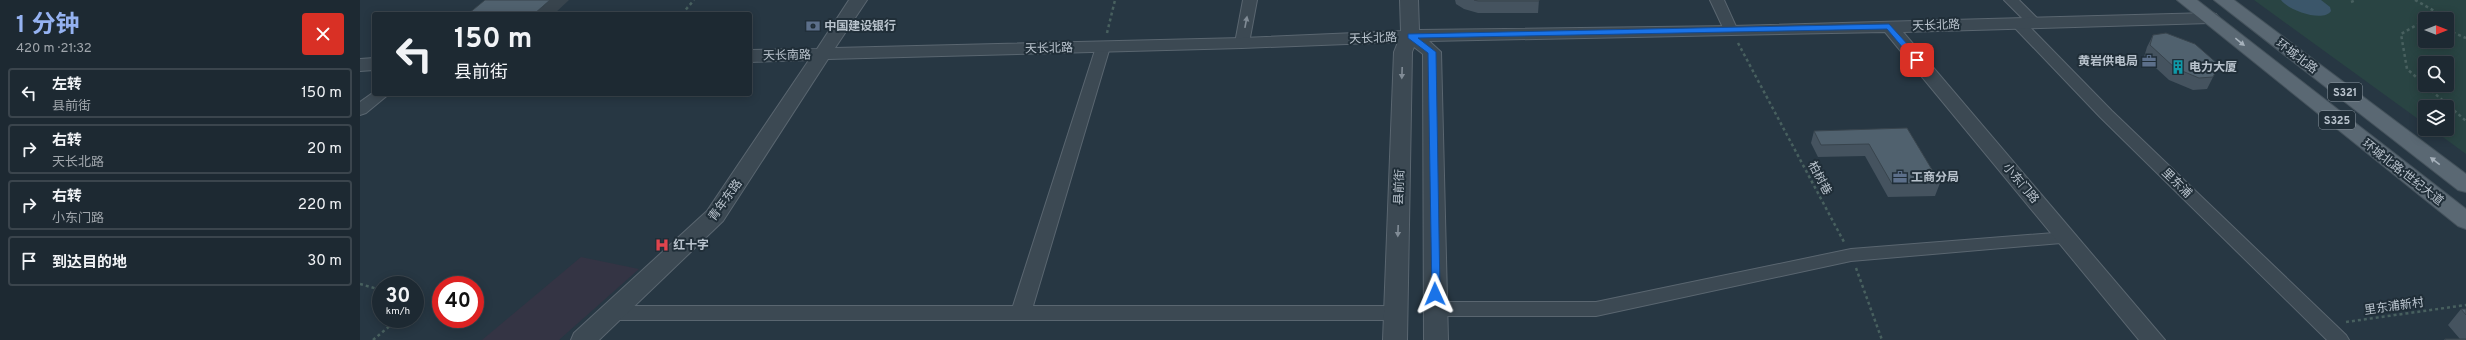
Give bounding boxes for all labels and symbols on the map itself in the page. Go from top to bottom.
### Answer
north arrow [2418,12,2454,48]
one-way arrow [1243,15,1249,28]
street label: 天长北路 [1912,17,1960,35]
bank icon: 中国建设银行 [805,18,821,34]
place label: 中国建设银行 [824,19,896,35]
street label: 天长北路 [1349,30,1397,48]
street label: 环城北路 [2272,36,2320,78]
one-way arrow [2235,38,2245,47]
street label: 天长北路 [1025,41,1073,57]
pin [1900,43,1934,77]
street label: 天长南路 [763,48,811,64]
office icon: 黄岩供电局 [2141,53,2157,69]
place label: 黄岩供电局 [2078,54,2138,70]
building icon: 电力大厦 [2170,59,2186,75]
place label: 电力大厦 [2189,60,2237,76]
one-way arrow [1399,67,1405,80]
road number: S321 [2328,83,2362,101]
road number: S325 [2319,111,2355,129]
street label: 环城北路;世纪大道 [2359,136,2446,209]
one-way arrow [2430,157,2440,165]
street label: 柏树巷 [1804,159,1835,198]
street label: 小东门路 [1999,160,2042,207]
street label: 里东浦 [2158,165,2195,202]
street label: 县前街 [1391,169,1409,205]
office icon: 工商分局 [1892,169,1908,185]
place label: 工商分局 [1911,170,1959,186]
street label: 青年东路 [705,176,746,225]
one-way arrow [1395,225,1401,238]
hospital icon: 红十字 [654,237,670,253]
place label: 红十字 [673,238,709,254]
position arrow [1414,273,1456,315]
speed limit sign: 40 [432,276,484,328]
street label: 里东浦新村 [2363,295,2426,319]

